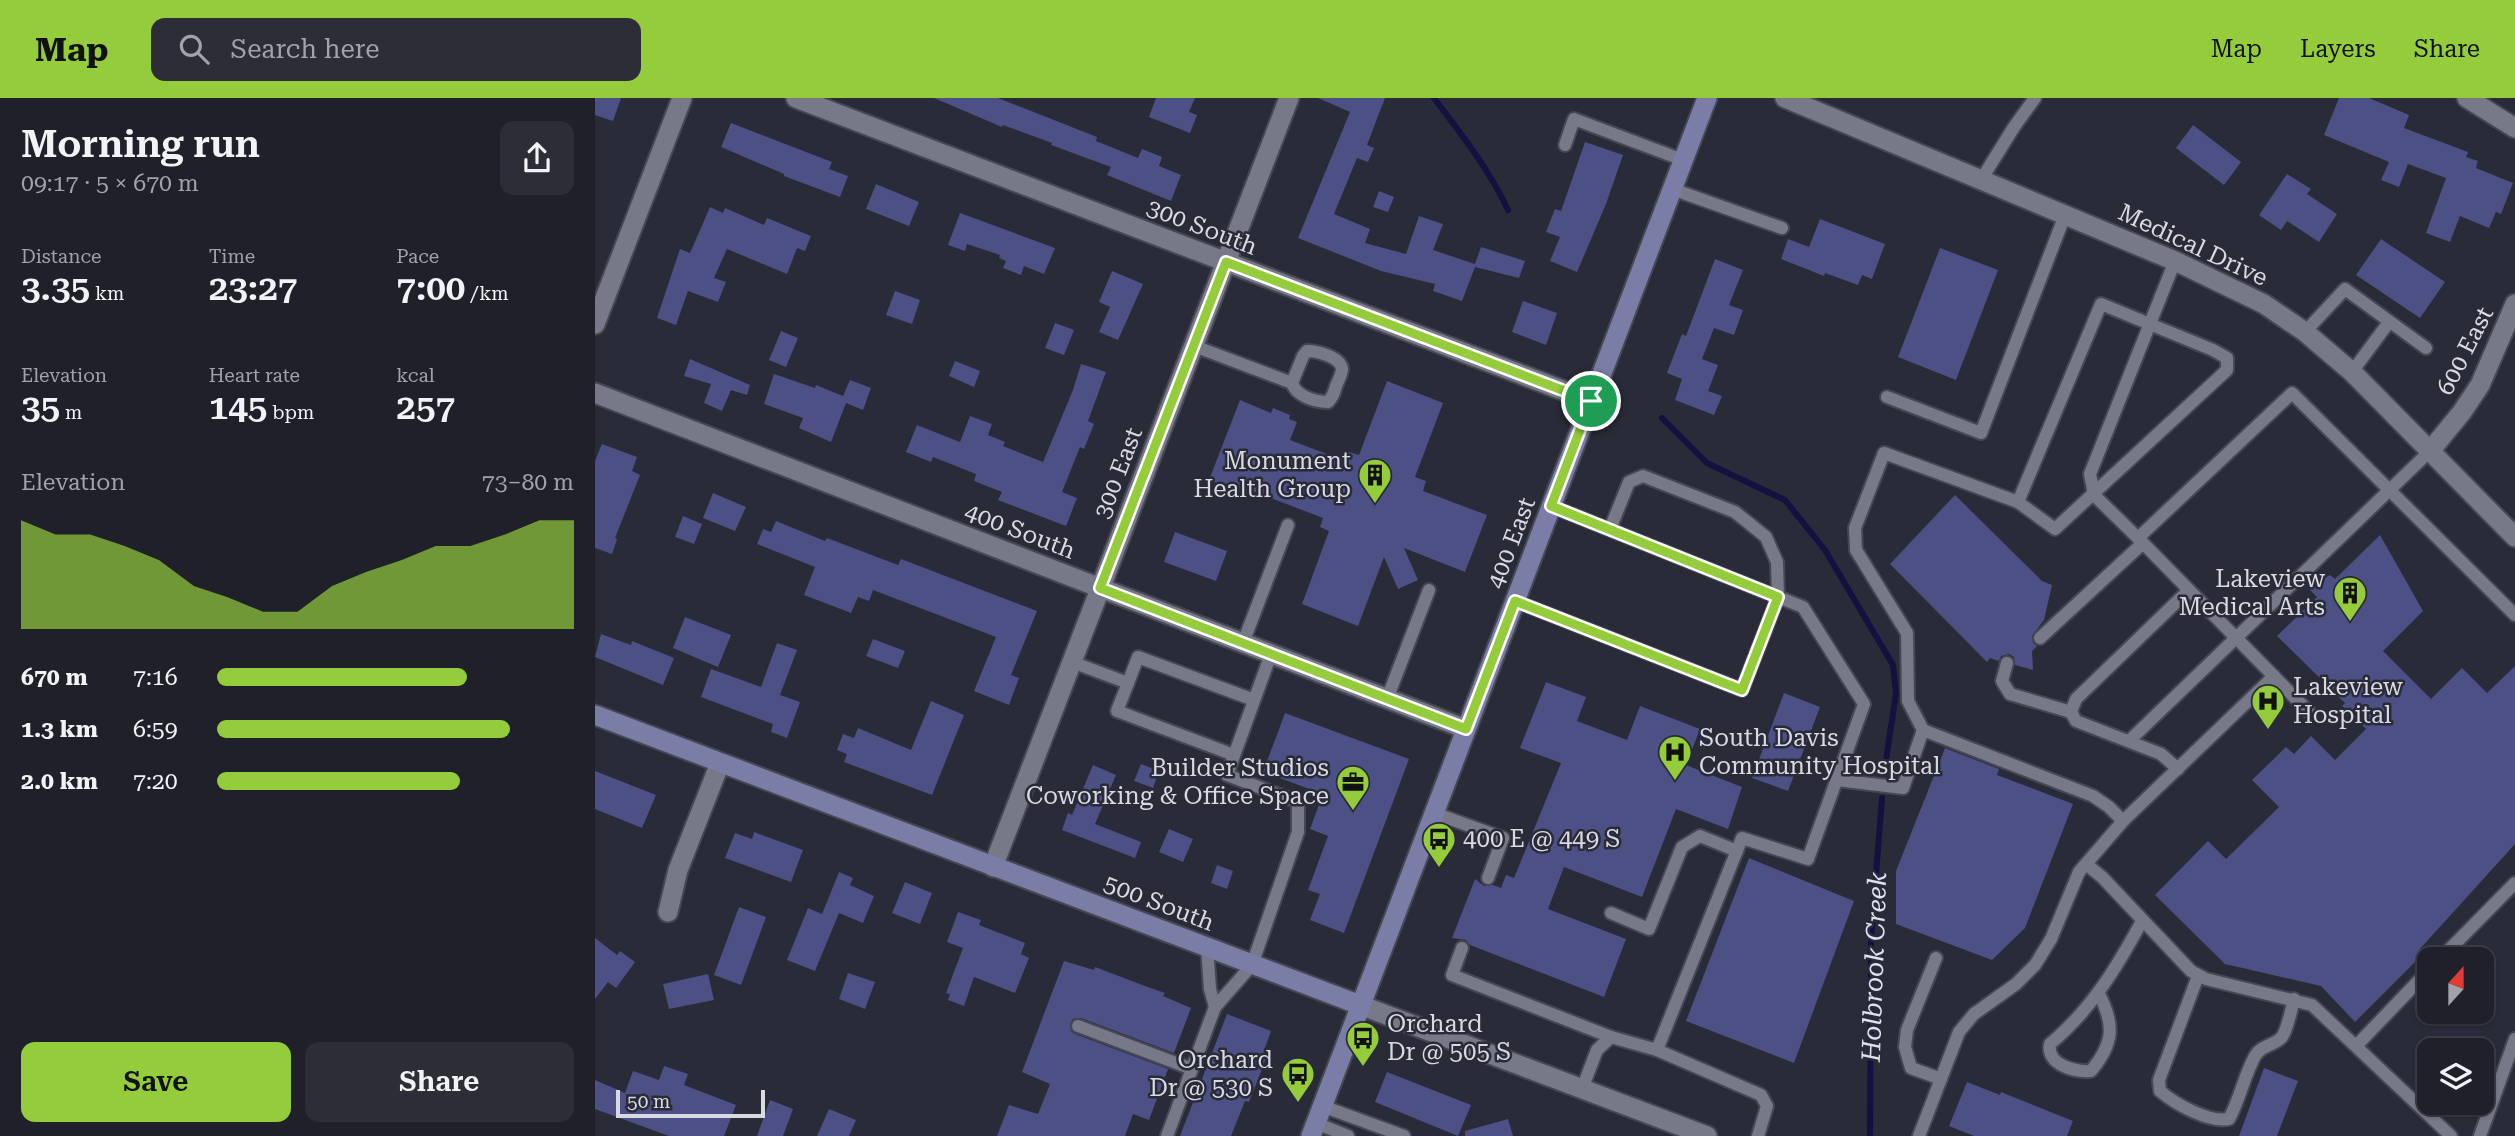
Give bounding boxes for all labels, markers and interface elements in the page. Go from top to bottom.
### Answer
search box [151,18,641,81]
text: Map [35,30,109,69]
icon: search [175,30,213,68]
text: Search here [231,34,380,64]
text: Map [2211,35,2262,63]
text: Layers [2300,35,2376,63]
text: Share [2414,35,2480,63]
button: share [500,121,574,195]
text: Morning run [21,122,260,166]
text: 09:17 · 5 × 670 m [21,170,199,197]
street label: 300 South [1143,193,1261,261]
street label: Medical Drive [2114,198,2272,292]
text: Distance [21,245,101,268]
text: Time [209,245,255,268]
text: Pace [396,245,439,268]
text: 3.35 [21,268,90,309]
text: 23:27 [209,268,297,309]
text: 7:00 [396,268,465,309]
text: km [90,282,124,305]
text: /km [465,282,509,305]
street label: 600 East [2431,302,2499,400]
text: Elevation [21,364,107,387]
text: Heart rate [209,364,300,387]
text: kcal [396,364,435,387]
pin [1561,371,1621,431]
icon: arrive [1572,382,1610,420]
text: 35 [21,387,60,428]
text: 145 [209,387,267,428]
text: 257 [396,387,455,428]
text: m [60,401,82,424]
text: bpm [267,401,314,424]
street label: 300 East [1088,423,1148,522]
place label: Monument Health Group [1193,447,1351,503]
building icon: Monument Health Group [1356,456,1394,505]
text: Elevation [21,469,125,496]
text: 73–80 m [482,469,574,496]
street label: 400 East [1481,493,1541,592]
street label: 400 South [961,497,1079,565]
place label: Lakeview Medical Arts [2179,565,2325,621]
building icon: Lakeview Medical Arts [2331,574,2369,623]
text: 670 m [21,664,88,691]
text: 7:16 [133,664,178,691]
place label: Lakeview Hospital [2293,673,2403,729]
hospital icon: Lakeview Hospital [2249,682,2287,731]
text: 1.3 km [21,716,98,743]
text: 6:59 [133,716,178,743]
place label: South Davis Community Hospital [1699,724,1941,780]
hospital icon: South Davis Community Hospital [1656,733,1694,782]
place label: Builder Studios Coworking & Office Space [1026,754,1329,810]
office icon: Builder Studios Coworking & Office Space [1334,763,1372,812]
text: 2.0 km [21,768,98,795]
text: 7:20 [133,768,178,795]
bus stop icon: 400 E @ 449 S [1420,820,1458,869]
place label: 400 E @ 449 S [1463,825,1620,853]
street label: 500 South [1100,869,1218,937]
water label: Holbrook Creek [1856,871,1892,1063]
north arrow [2417,947,2494,1024]
map controls [2417,947,2494,1115]
place label: Orchard Dr @ 505 S [1387,1010,1511,1066]
bus stop icon: Orchard Dr @ 505 S [1344,1019,1382,1068]
button: layers [2417,1038,2494,1115]
button: Save [21,1042,291,1122]
button: Share [305,1042,574,1122]
place label: Orchard Dr @ 530 S [1149,1046,1273,1102]
bus stop icon: Orchard Dr @ 530 S [1279,1055,1317,1104]
scale bar [616,1087,765,1119]
text: 50 m [627,1090,670,1113]

